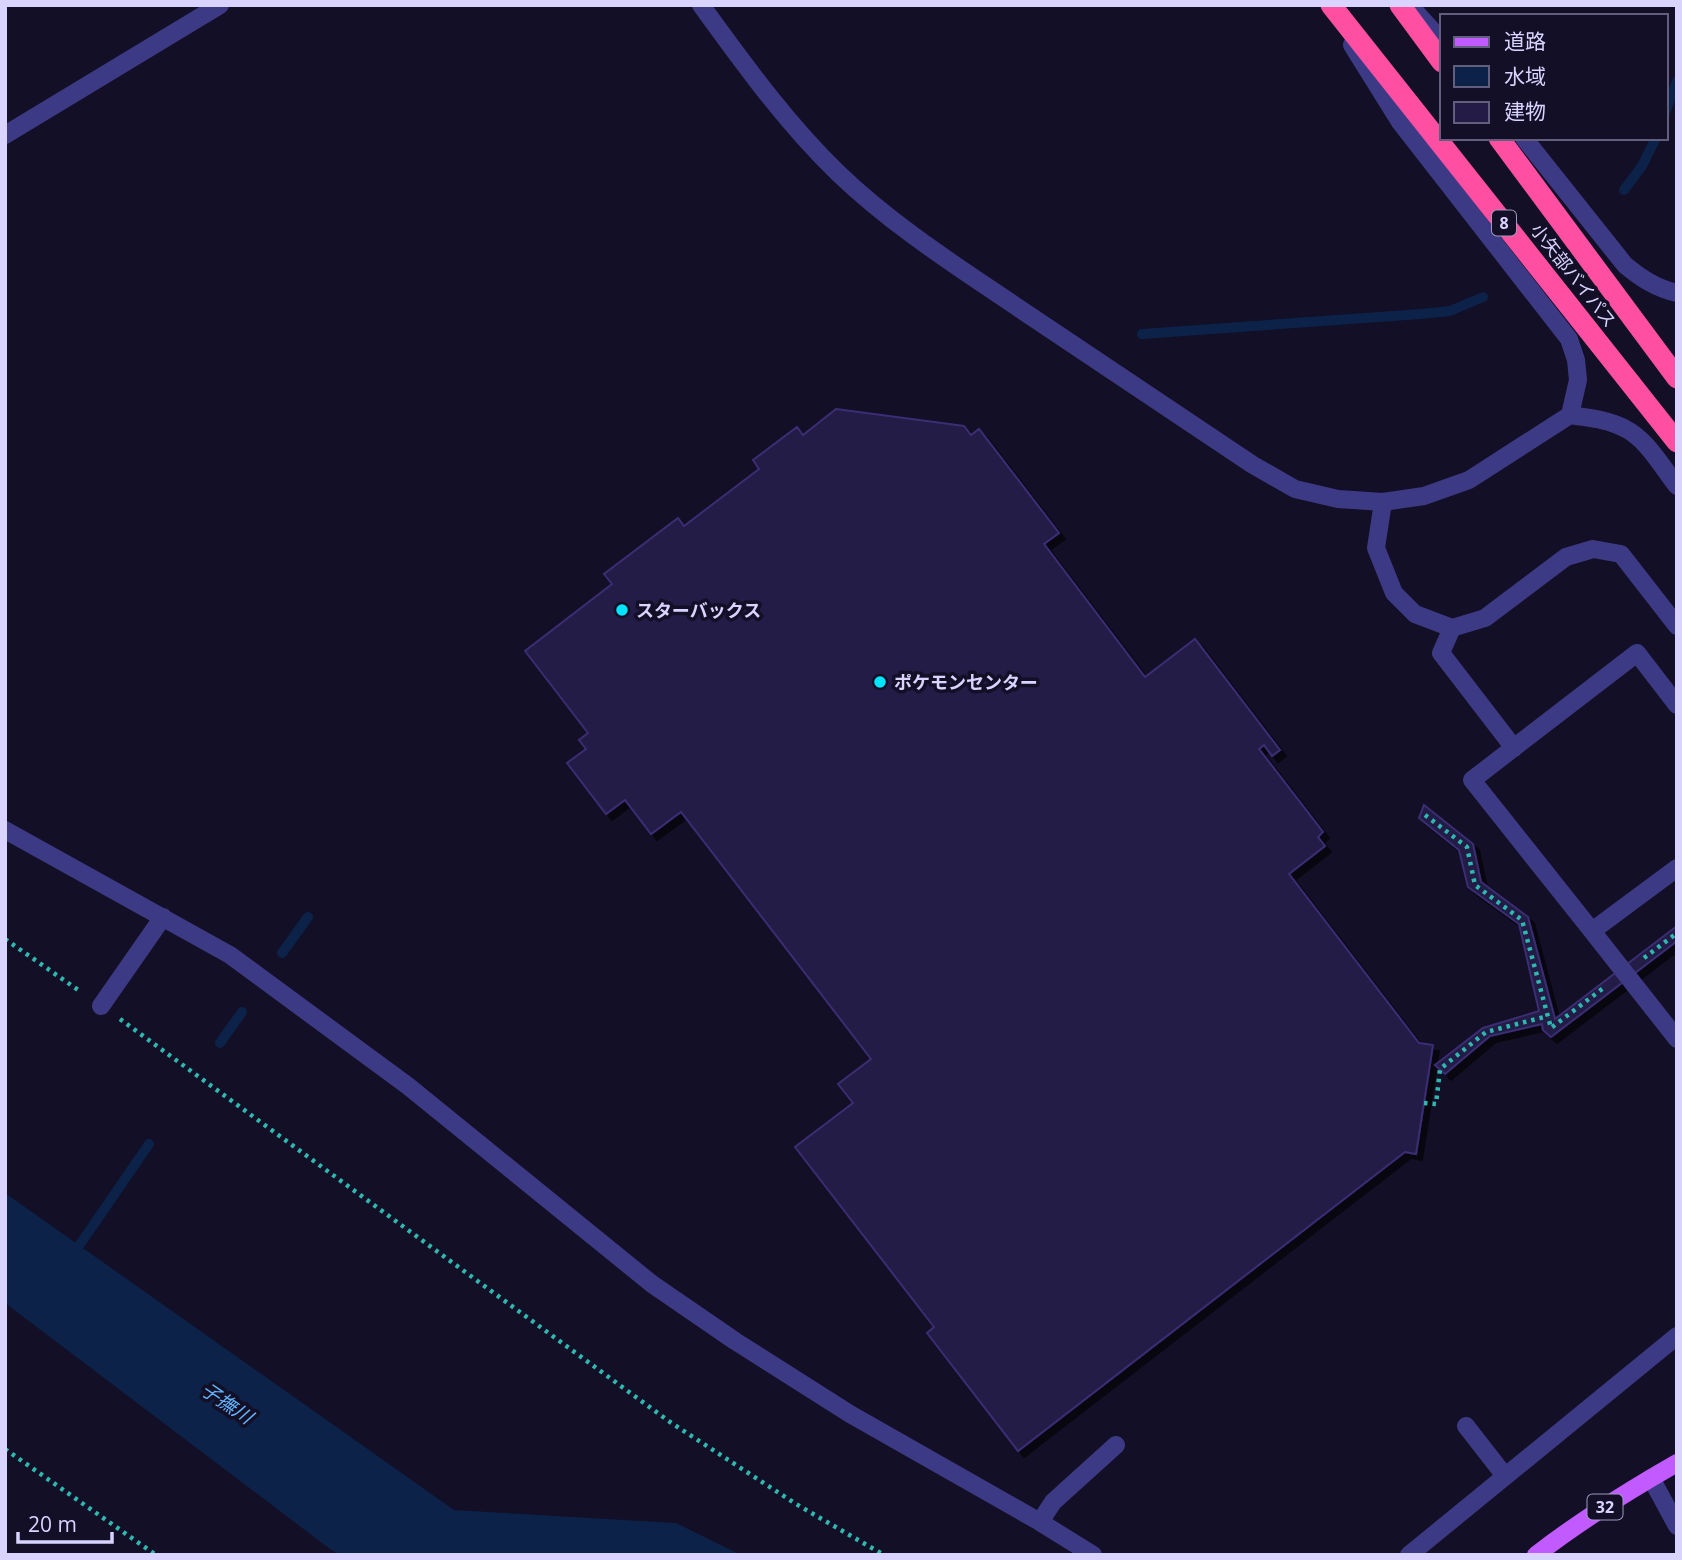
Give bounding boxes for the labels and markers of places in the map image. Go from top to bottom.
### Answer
place label: スターバックス [636,598,761,622]
marker: スターバックス [614,602,630,618]
place label: ポケモンセンター [894,670,1038,694]
marker: ポケモンセンター [872,674,888,690]

